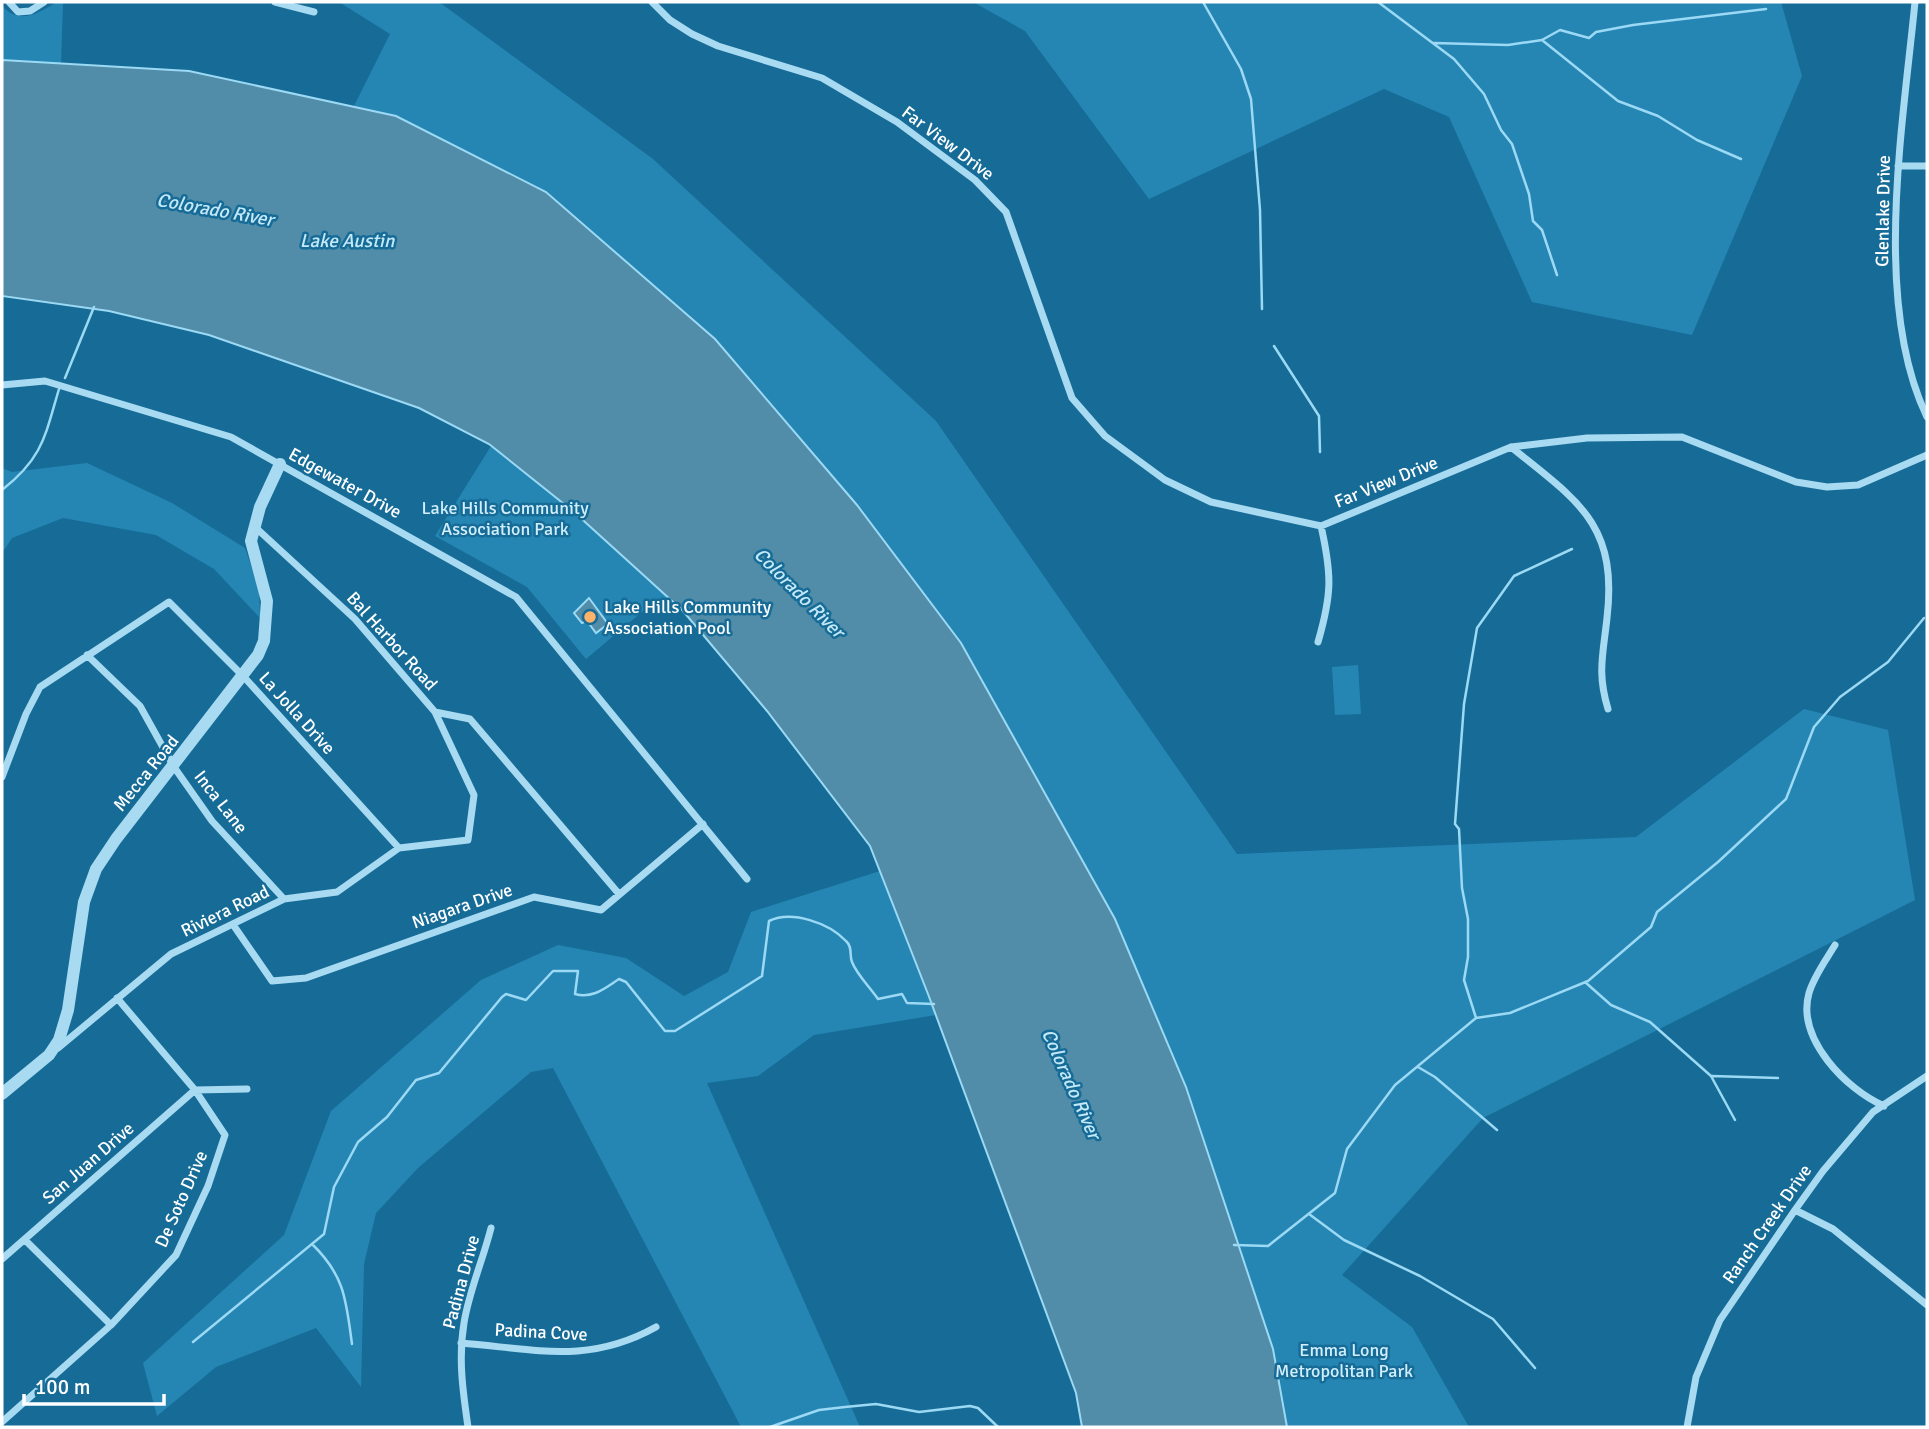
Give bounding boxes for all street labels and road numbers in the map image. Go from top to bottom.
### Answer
street label: Far View Drive [898,101,998,185]
street label: Glenlake Drive [1871,155,1895,267]
street label: Edgewater Drive [285,443,405,523]
street label: Far View Drive [1331,451,1441,513]
street label: Bal Harbor Road [342,587,442,695]
street label: La Jolla Drive [254,667,340,759]
street label: Mecca Road [108,730,184,816]
street label: Inca Lane [190,766,252,838]
street label: Niagara Drive [409,879,515,933]
street label: Riviera Road [177,880,273,942]
street label: San Juan Drive [38,1117,138,1209]
street label: De Soto Drive [150,1147,212,1251]
street label: Ranch Creek Drive [1718,1160,1816,1288]
street label: Padina Drive [438,1233,484,1331]
street label: Padina Cove [494,1319,588,1345]

